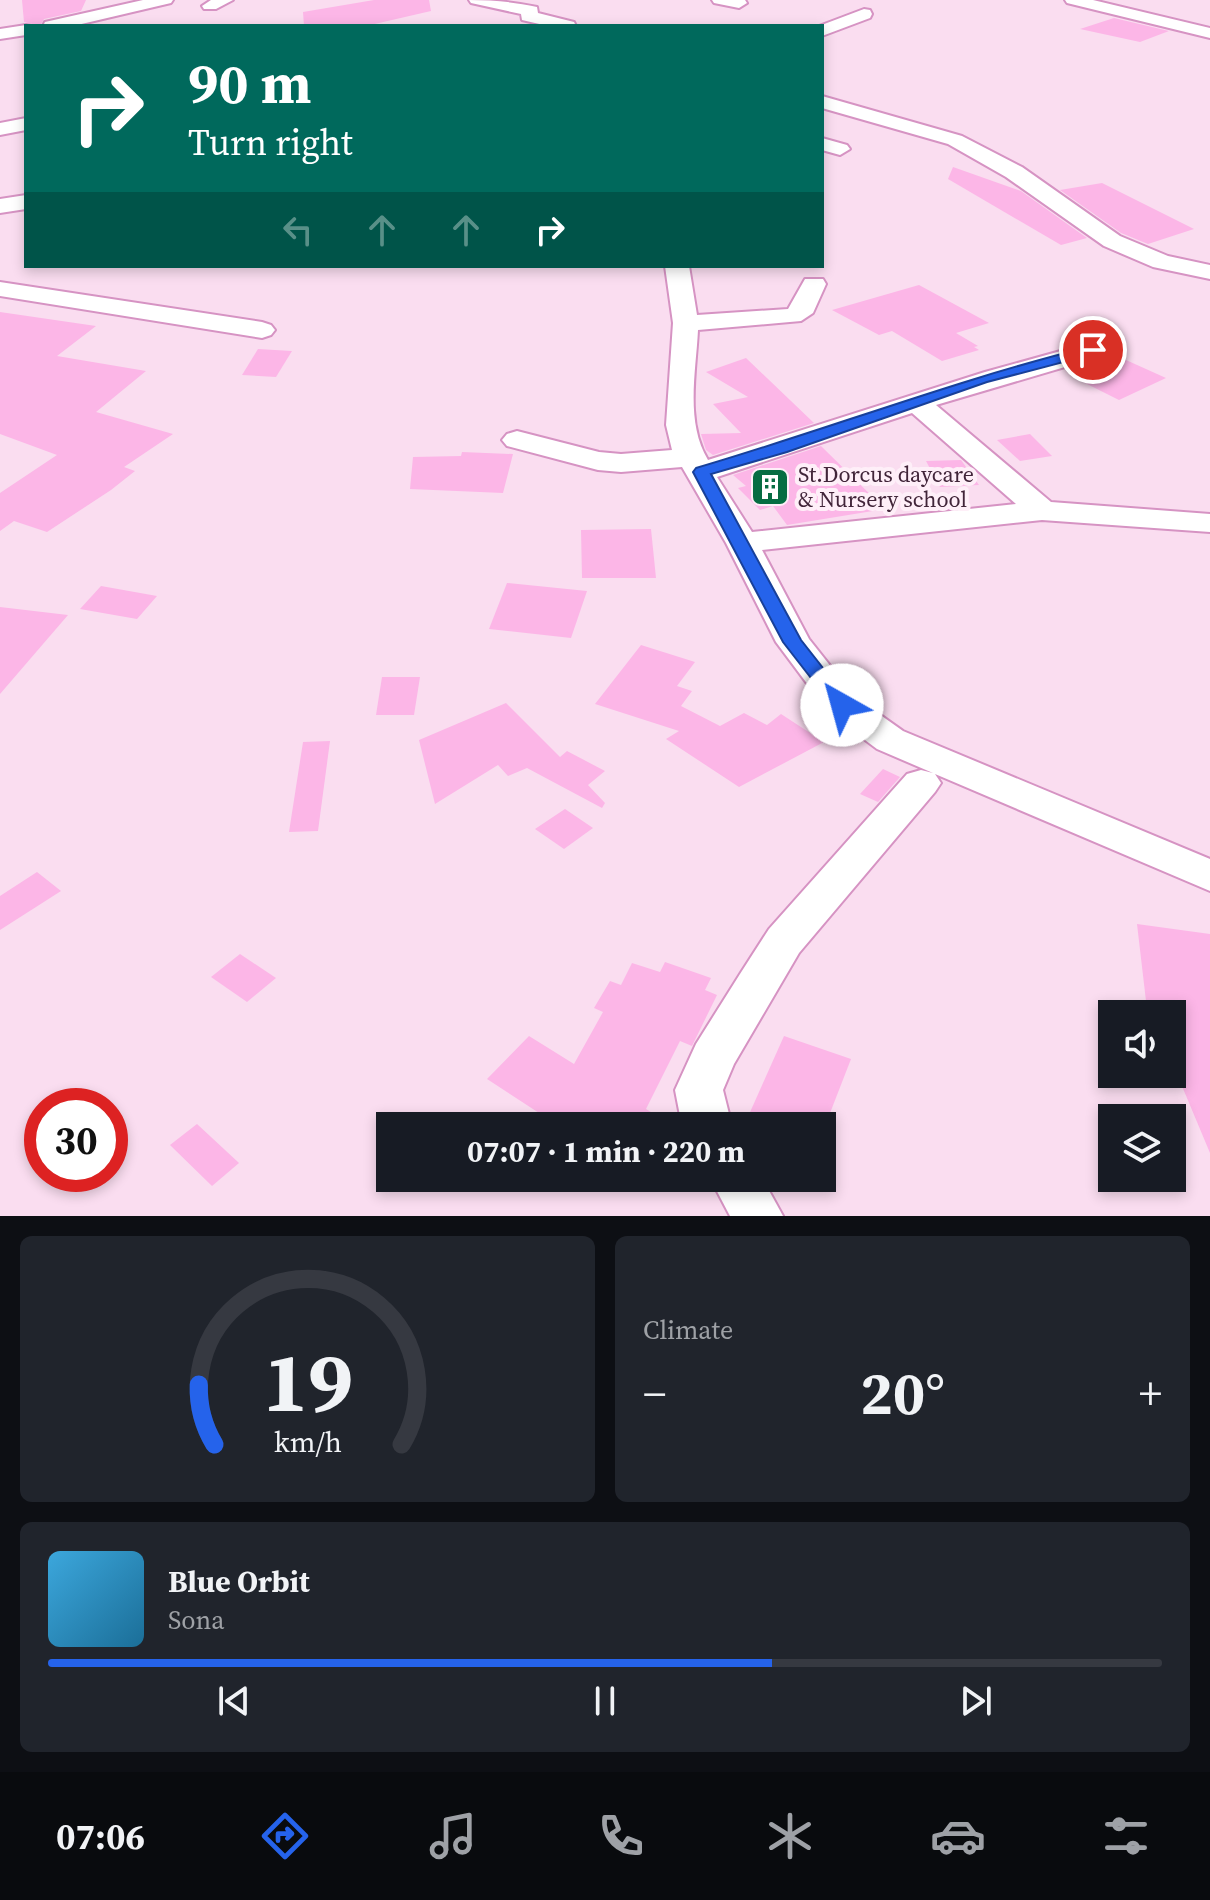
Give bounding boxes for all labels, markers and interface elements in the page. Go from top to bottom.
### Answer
text: 90 m [188,45,311,122]
icon: right [56,56,160,160]
text: Turn right [188,118,353,167]
icon: left [276,208,320,252]
icon: ahead [360,208,404,252]
icon: ahead [444,208,488,252]
icon: right [528,208,572,252]
pin [1059,316,1127,384]
icon: arrive [1071,328,1115,372]
place label: St.Dorcus daycare & Nursery school [798,459,974,514]
building icon: St.Dorcus daycare & Nursery school [749,466,791,508]
position arrow [800,663,884,747]
map controls [1098,1000,1186,1192]
button: sound [1098,1000,1186,1088]
speed limit sign: 30 [24,1088,128,1192]
button: layers [1098,1104,1186,1192]
text: 07:07 · 1 min · 220 m [467,1131,745,1172]
text: Climate [643,1312,733,1348]
text: 19 [262,1325,353,1439]
text: 20° [860,1352,945,1434]
text: − [643,1363,666,1424]
text: + [1139,1363,1162,1424]
text: km/h [273,1422,342,1462]
text: Blue Orbit [168,1561,310,1602]
text: Sona [168,1602,225,1638]
icon: previous [212,1679,256,1723]
icon: pause [583,1679,627,1723]
icon: next [954,1679,998,1723]
icon: directions [257,1808,313,1864]
icon: music [425,1808,481,1864]
icon: phone [593,1808,649,1864]
icon: climate [762,1808,818,1864]
icon: car [930,1808,986,1864]
icon: filters [1098,1808,1154,1864]
text: 07:06 [56,1812,145,1861]

